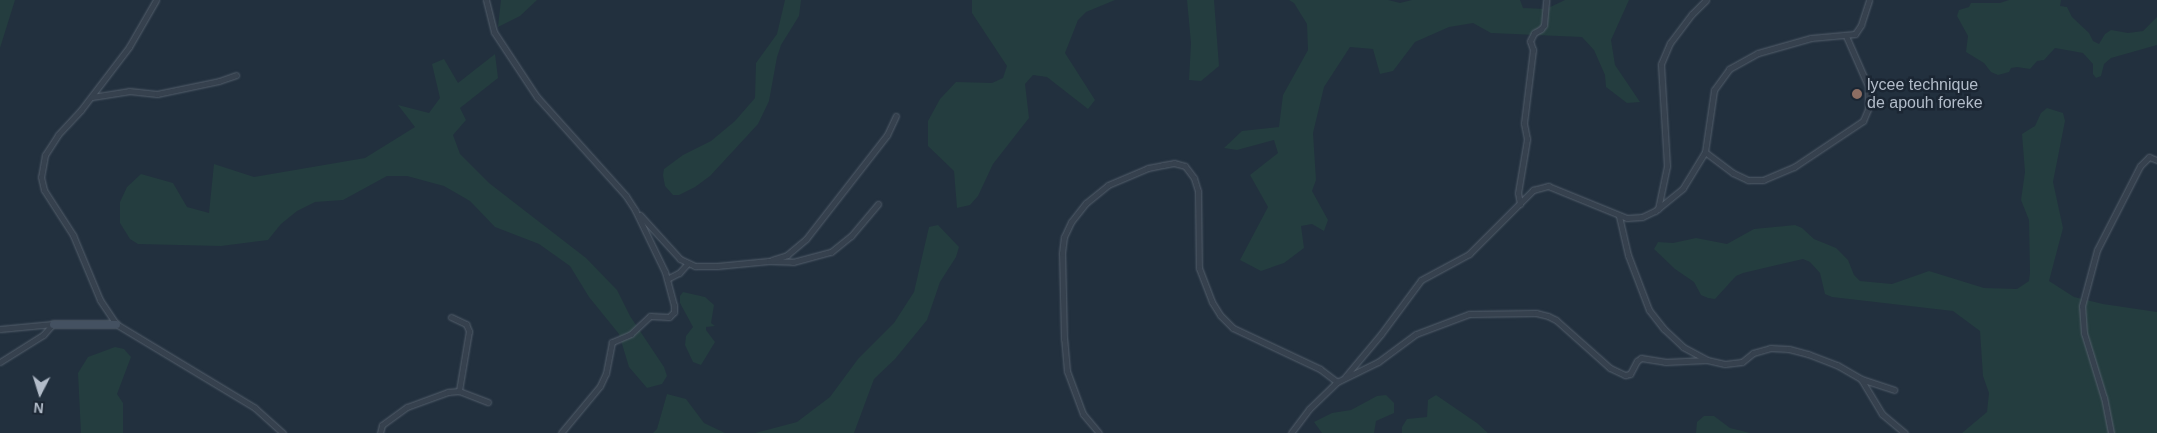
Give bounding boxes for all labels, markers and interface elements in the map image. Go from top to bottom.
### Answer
place label: lycee technique de apouh foreke [1867,75,1983,113]
marker: lycee technique de apouh foreke [1851,88,1863,100]
north arrow [15,368,65,418]
text: N [33,400,44,416]

